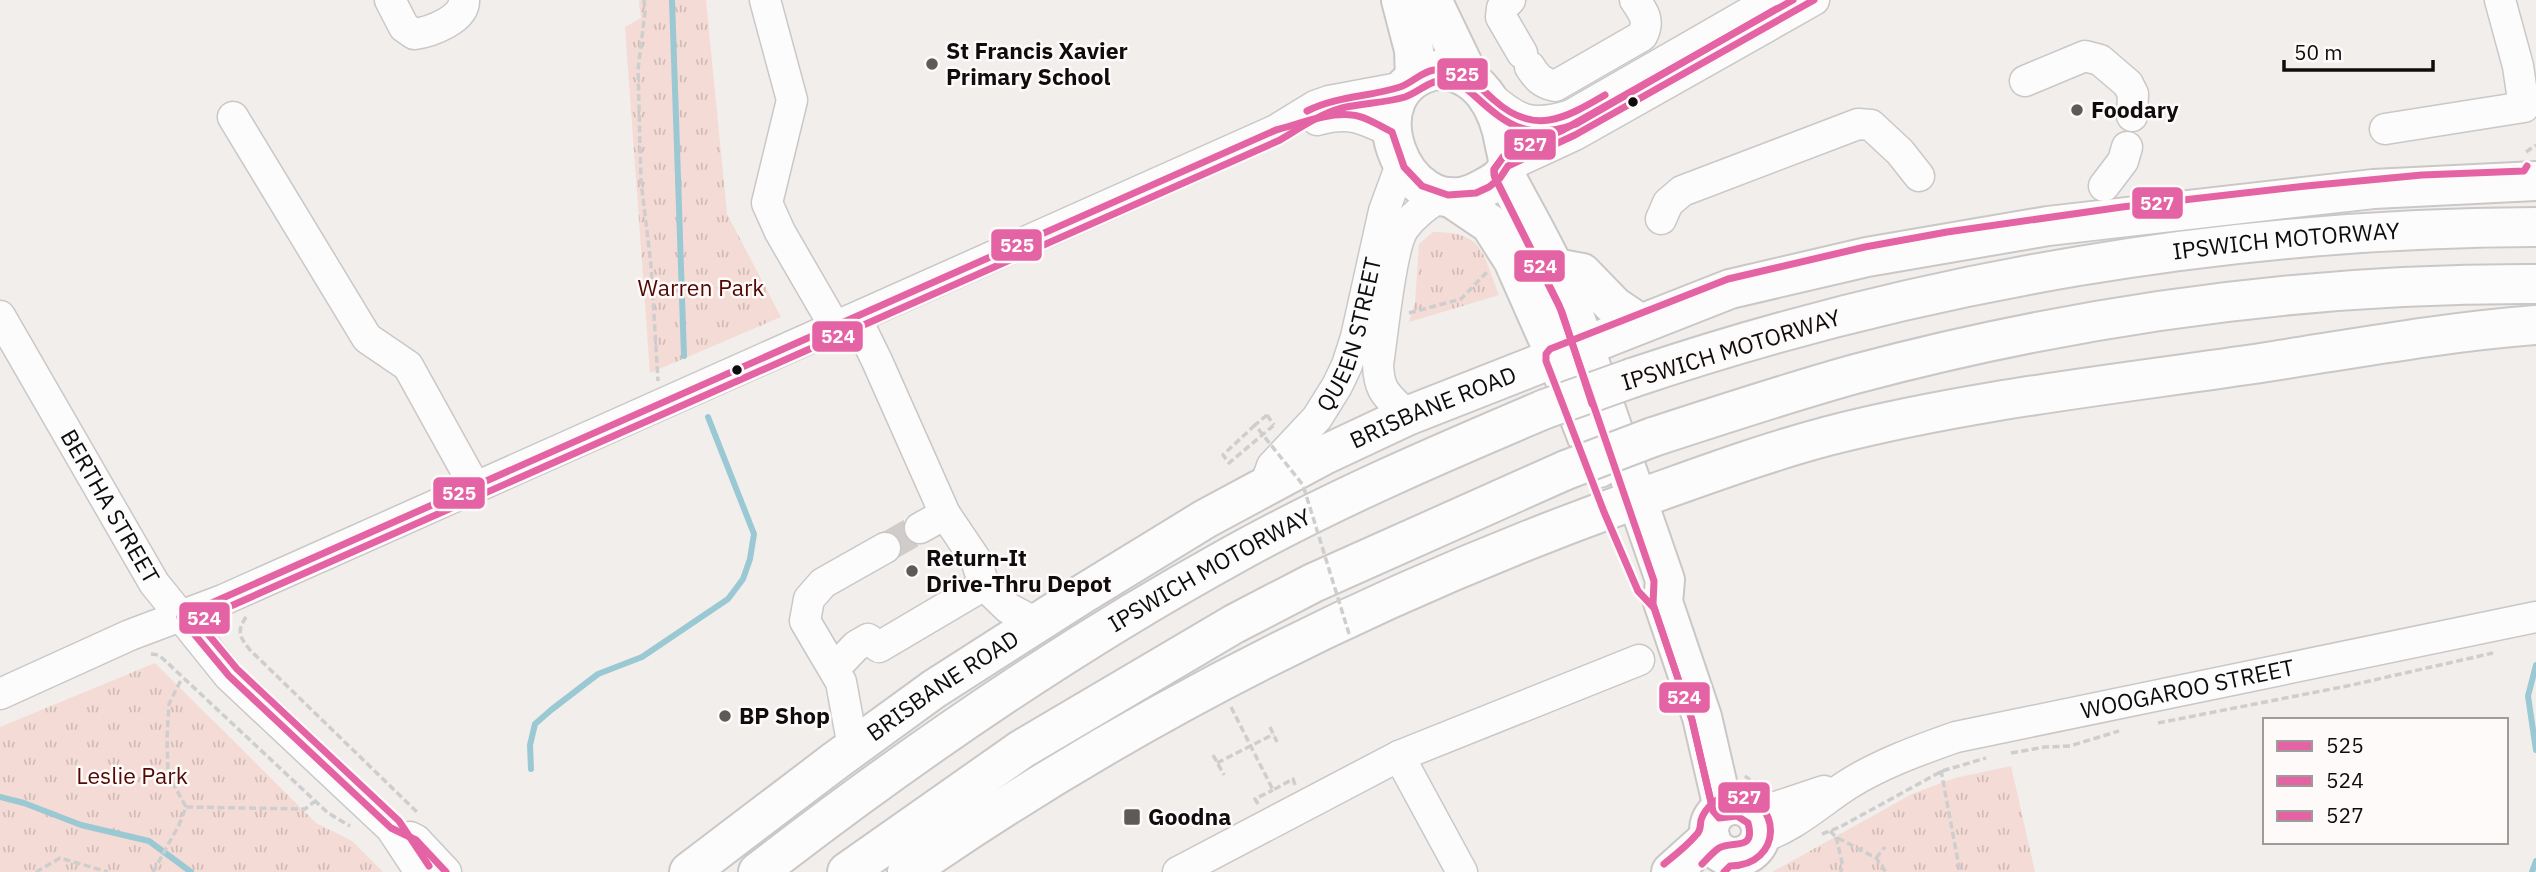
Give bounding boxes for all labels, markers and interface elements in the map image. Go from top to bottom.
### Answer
scale bar [2284,28,2433,72]
place label: St Francis Xavier Primary School [946,35,1128,91]
text: 50 m [2294,38,2343,66]
marker: St Francis Xavier Primary School [924,56,940,72]
line badge: 525 [1436,57,1489,91]
text: 525 [1445,62,1479,86]
place label: Foodary [2091,94,2179,124]
unlabelled marker [1626,95,1640,109]
marker: Foodary [2069,102,2085,118]
line badge: 527 [1503,128,1557,161]
text: 527 [1513,132,1547,156]
line badge: 527 [2131,186,2184,220]
text: 527 [2140,191,2174,215]
street label: IPSWICH MOTORWAY [2171,215,2401,266]
line badge: 525 [990,228,1043,262]
text: 525 [1000,233,1034,257]
line badge: 524 [1513,249,1566,283]
street label: QUEEN STREET [1309,254,1387,417]
text: 524 [1523,254,1557,278]
park label: Warren Park [638,272,764,302]
street label: IPSWICH MOTORWAY [1617,301,1844,397]
line badge: 524 [811,320,864,353]
text: 524 [821,324,855,348]
street label: BRISBANE ROAD [1345,359,1520,455]
unlabelled marker [730,363,744,377]
street label: BERTHA STREET [55,424,167,589]
line badge: 525 [432,476,486,510]
text: 525 [442,481,476,505]
street label: IPSWICH MOTORWAY [1102,500,1316,638]
place label: Return-It Drive-Thru Depot [926,542,1112,598]
marker: Return-It Drive-Thru Depot [904,563,920,579]
line badge: 524 [178,601,231,635]
text: 524 [187,606,221,630]
street label: BRISBANE ROAD [860,623,1024,747]
street label: WOOGAROO STREET [2078,651,2297,725]
line badge: 524 [1658,681,1711,714]
text: 524 [1667,685,1701,709]
place label: BP Shop [739,700,830,730]
marker: BP Shop [717,708,733,724]
legend [2263,718,2508,844]
text: 525 [2326,731,2364,759]
park label: Leslie Park [76,760,188,790]
text: 524 [2326,766,2364,794]
line badge: 527 [1717,781,1771,814]
text: 527 [1727,785,1761,809]
place label: Goodna [1148,801,1231,831]
text: 527 [2326,801,2364,829]
marker: Goodna [1122,807,1142,827]

